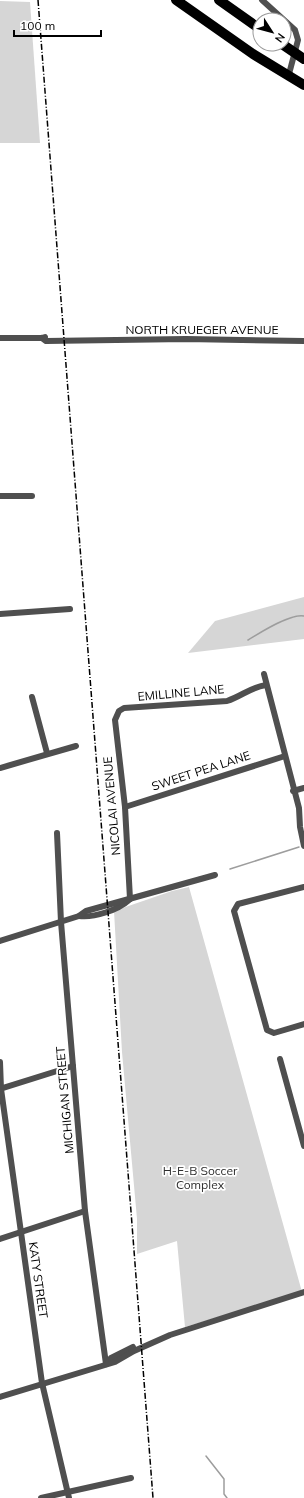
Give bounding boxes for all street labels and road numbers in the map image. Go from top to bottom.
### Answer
street label: NORTH KRUEGER AVENUE [125,322,279,337]
street label: EMILLINE LANE [137,681,225,704]
street label: SWEET PEA LANE [150,748,252,794]
street label: NICOLAI AVENUE [100,756,123,856]
street label: MICHIGAN STREET [52,1045,77,1154]
street label: KATY STREET [26,1241,51,1320]

